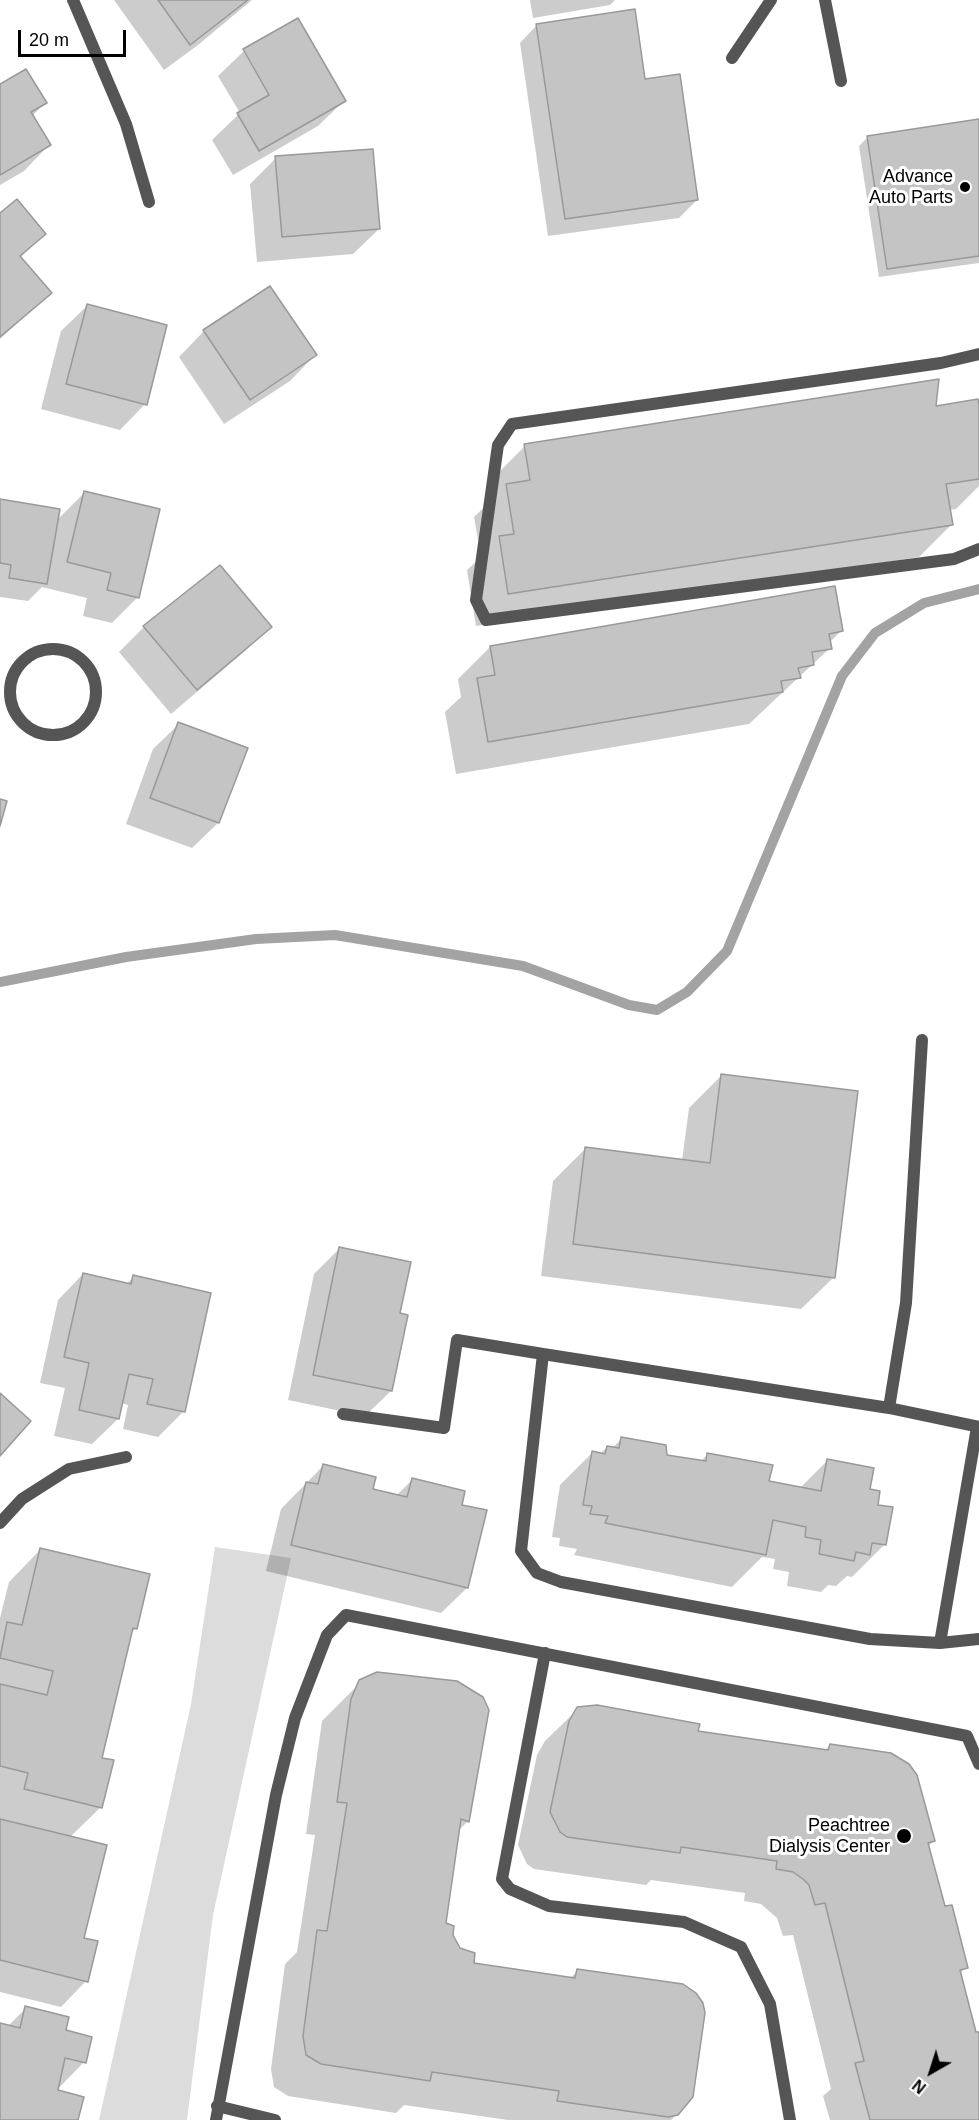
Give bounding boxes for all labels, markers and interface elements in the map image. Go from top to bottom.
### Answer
scale bar [21,18,129,56]
text: 20 m [29,30,69,50]
place label: Advance Auto Parts [869,166,953,208]
marker: Advance Auto Parts [958,180,972,194]
place label: Peachtree Dialysis Center [769,1815,890,1858]
marker: Peachtree Dialysis Center [895,1827,913,1845]
north arrow [901,2042,961,2102]
text: N [910,2076,929,2097]

